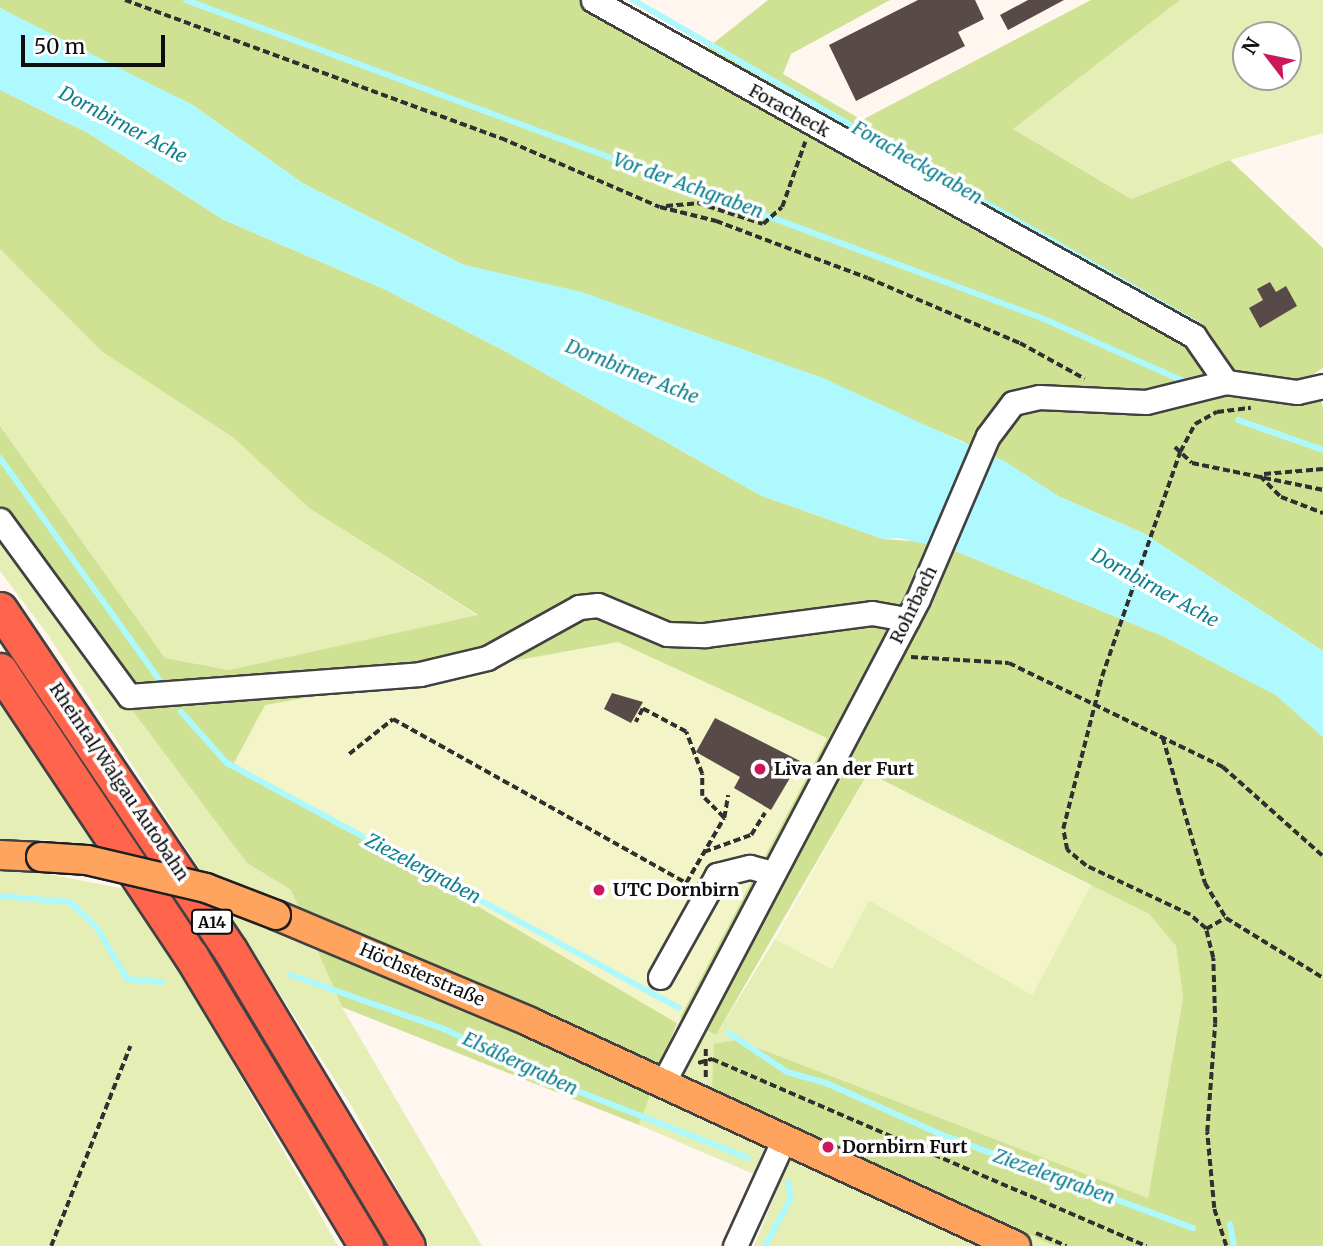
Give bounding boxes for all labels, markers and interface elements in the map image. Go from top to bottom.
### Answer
scale bar [24,21,168,65]
north arrow [1232,21,1302,91]
text: 50 m [34,33,85,60]
text: N [1237,33,1265,59]
street label: Foracheck [745,80,833,142]
water label: Dornbirner Ache [55,82,191,168]
water label: Foracheckgraben [848,117,986,209]
water label: Vor der Achgraben [610,148,766,224]
water label: Dornbirner Ache [562,335,702,409]
water label: Dornbirner Ache [1088,544,1222,632]
street label: Rohrbach [886,563,942,647]
street label: Rheintal/Walgau Autobahn [45,679,193,885]
place label: Liva an der Furt [774,758,914,780]
marker: Liva an der Furt [752,761,768,777]
water label: Ziezelergraben [362,829,484,909]
place label: UTC Dornbirn [613,879,739,901]
marker: UTC Dornbirn [591,882,607,898]
road number: A14 [189,910,235,934]
street label: Höchsterstraße [356,939,488,1011]
water label: Elsäßergraben [459,1027,581,1101]
place label: Dornbirn Furt [842,1136,967,1158]
marker: Dornbirn Furt [820,1139,836,1155]
water label: Ziezelergraben [990,1145,1118,1209]

